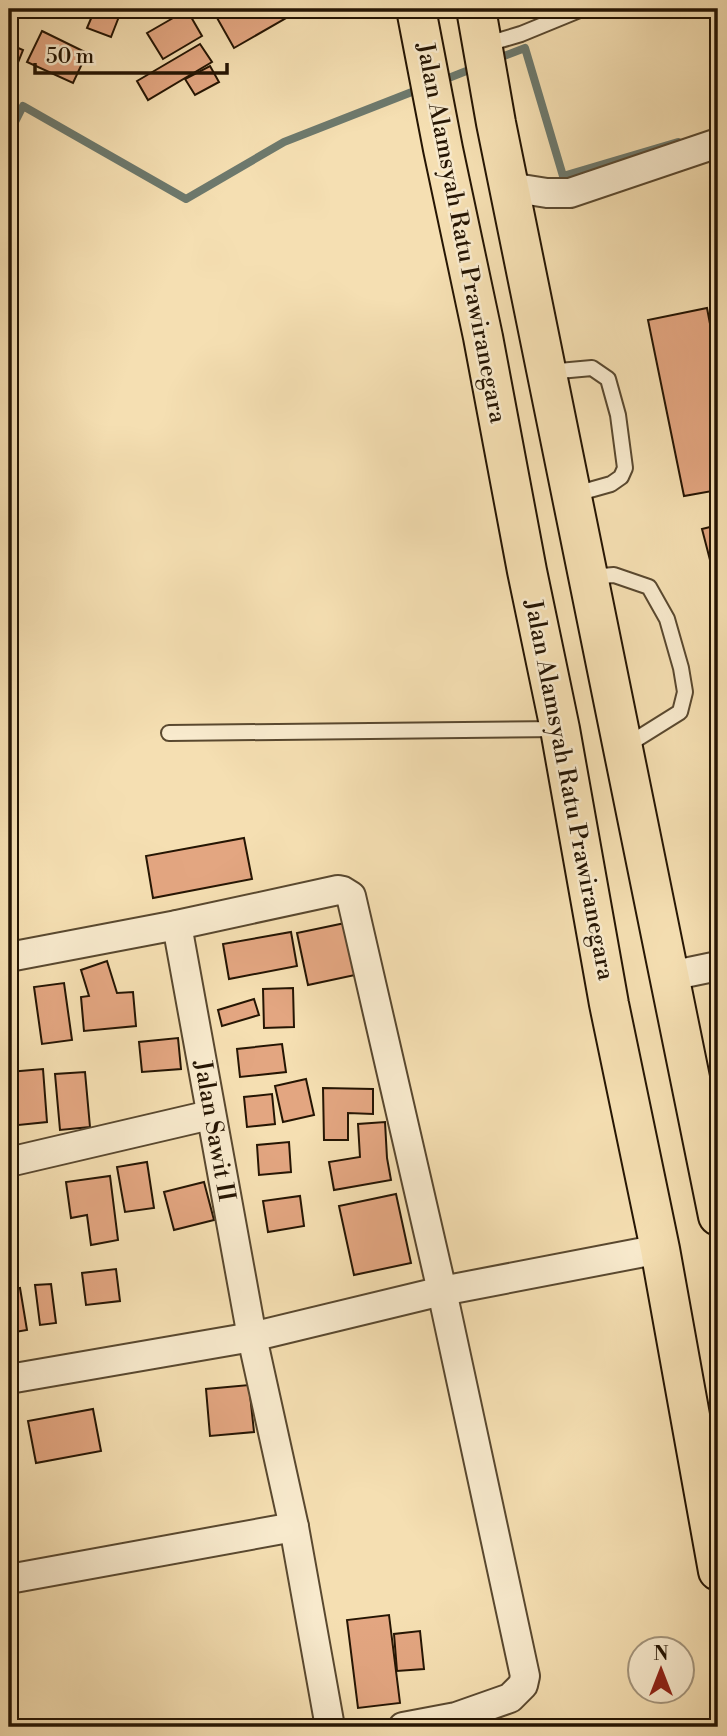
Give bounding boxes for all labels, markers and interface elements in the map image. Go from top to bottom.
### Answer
scale bar [35,32,228,76]
street label: Jalan Alamsyah Ratu Prawiranegara [409,39,513,427]
text: 50 m [46,44,94,70]
street label: Jalan Alamsyah Ratu Prawiranegara [517,596,621,984]
street label: Jalan Sawit II [187,1057,241,1204]
north arrow [626,1634,696,1704]
text: N [653,1642,669,1666]

